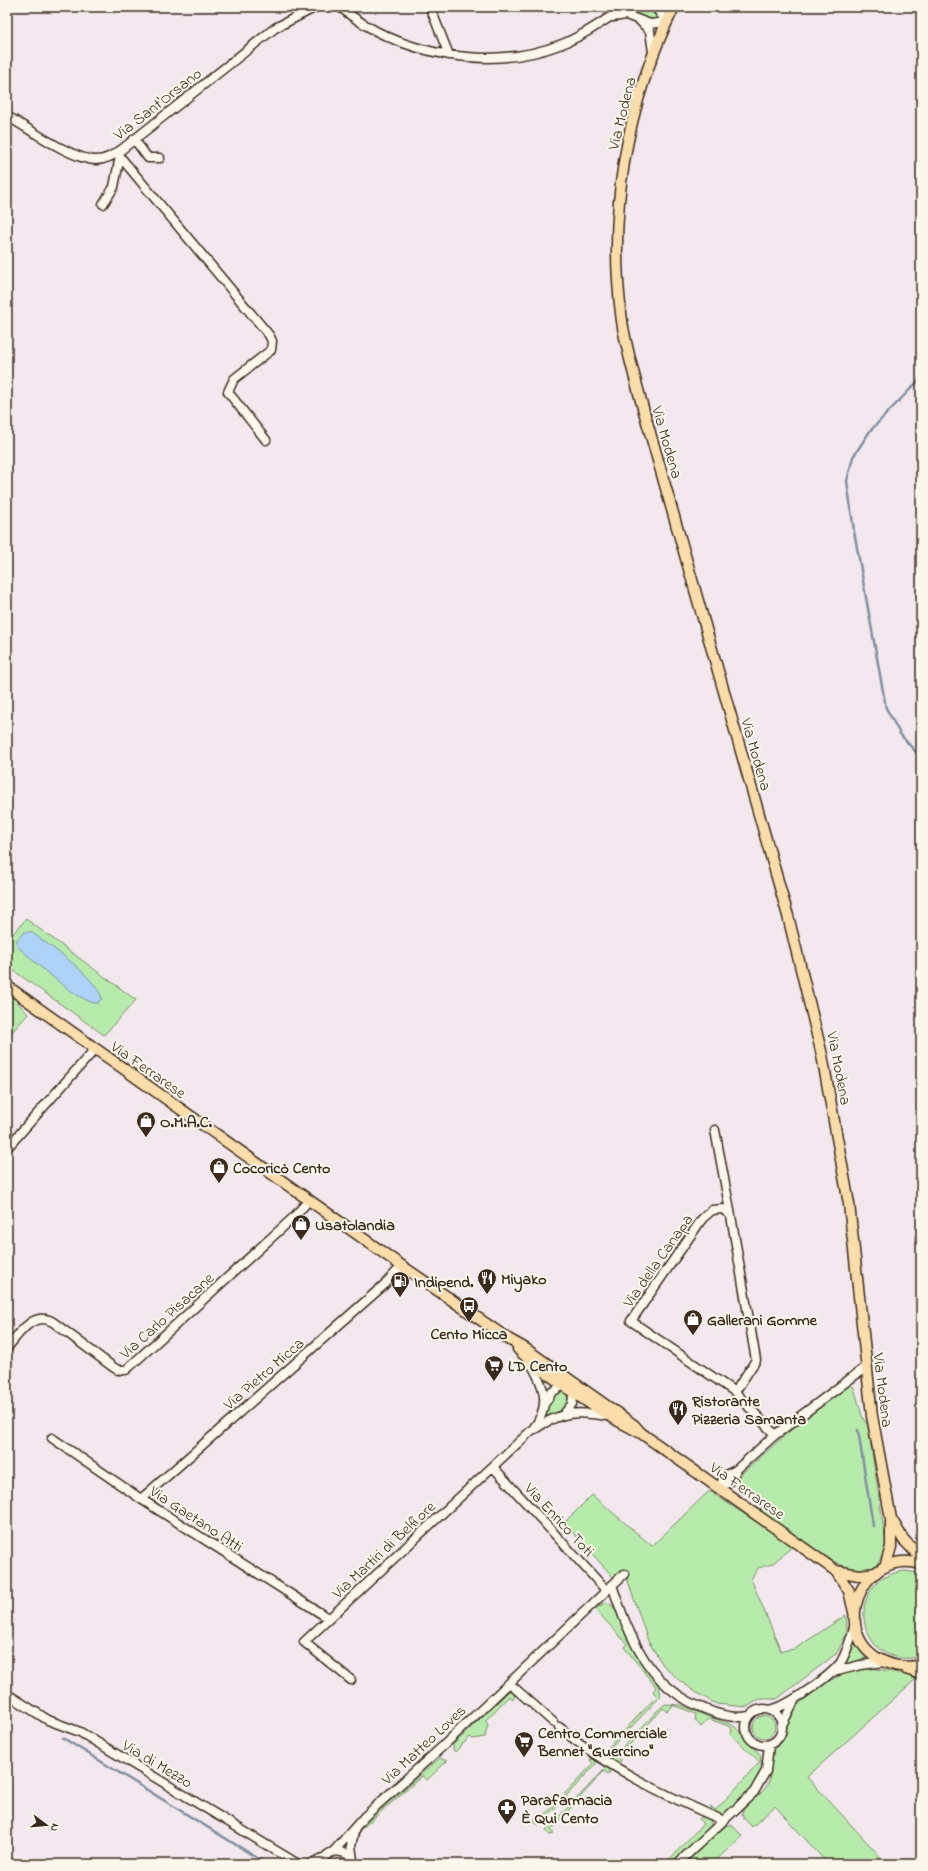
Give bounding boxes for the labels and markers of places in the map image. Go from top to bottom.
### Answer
shop icon: O.M.A.C. [135,1110,157,1138]
place label: O.M.A.C. [160,1111,213,1135]
shop icon: Cocoricò Cento [208,1156,230,1184]
place label: Cocoricò Cento [233,1157,330,1181]
shop icon: Usatolandia [290,1213,312,1241]
place label: Usatolandia [315,1214,395,1238]
restaurant icon: Miyako [476,1267,498,1295]
place label: Miyako [501,1268,546,1293]
fuel station icon: Indipend. [389,1270,411,1298]
place label: Indipend. [414,1271,474,1295]
bus stop icon: Cento Micca [458,1295,480,1323]
shop icon: Gallerani Gomme [682,1308,704,1336]
place label: Gallerani Gomme [707,1309,818,1333]
place label: Cento Micca [431,1323,508,1347]
supermarket icon: LD Cento [483,1354,505,1382]
place label: LD Cento [508,1355,567,1379]
place label: Ristorante Pizzeria Samanta [691,1390,806,1432]
restaurant icon: Ristorante Pizzeria Samanta [667,1398,689,1426]
place label: Centro Commerciale Bennet "Guercino" [537,1722,668,1764]
supermarket icon: Centro Commerciale Bennet "Guercino" [513,1730,535,1758]
place label: Parafarmacia È Qui Cento [521,1789,613,1831]
pharmacy icon: Parafarmacia È Qui Cento [496,1797,518,1825]

